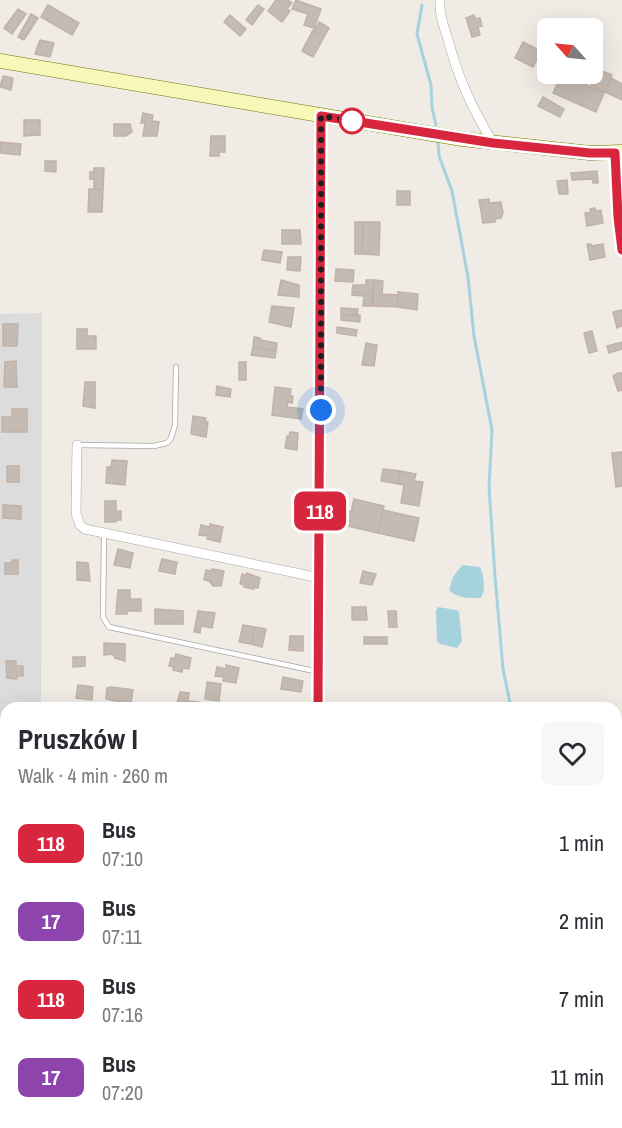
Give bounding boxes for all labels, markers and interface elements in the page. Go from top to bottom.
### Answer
north arrow [537,18,603,84]
map controls [537,18,603,84]
unlabelled marker [339,108,365,134]
your location [306,395,336,425]
line badge: 118 [286,492,354,530]
text: 118 [306,497,334,526]
text: Pruszków I [18,720,138,758]
button: heart [541,722,604,785]
text: Walk · 4 min · 260 m [18,762,168,789]
text: Bus [102,815,136,845]
text: 1 min [559,828,604,858]
text: 118 [37,829,65,858]
text: 07:10 [102,845,143,872]
text: Bus [102,893,136,923]
text: 2 min [559,906,604,936]
text: 17 [41,907,61,936]
text: 07:11 [102,923,142,950]
text: Bus [102,971,136,1001]
text: 7 min [559,984,604,1014]
text: 118 [37,985,65,1014]
text: 07:16 [102,1001,143,1028]
text: Bus [102,1049,136,1079]
text: 11 min [550,1062,604,1092]
text: 17 [41,1063,61,1092]
text: 07:20 [102,1079,143,1106]

